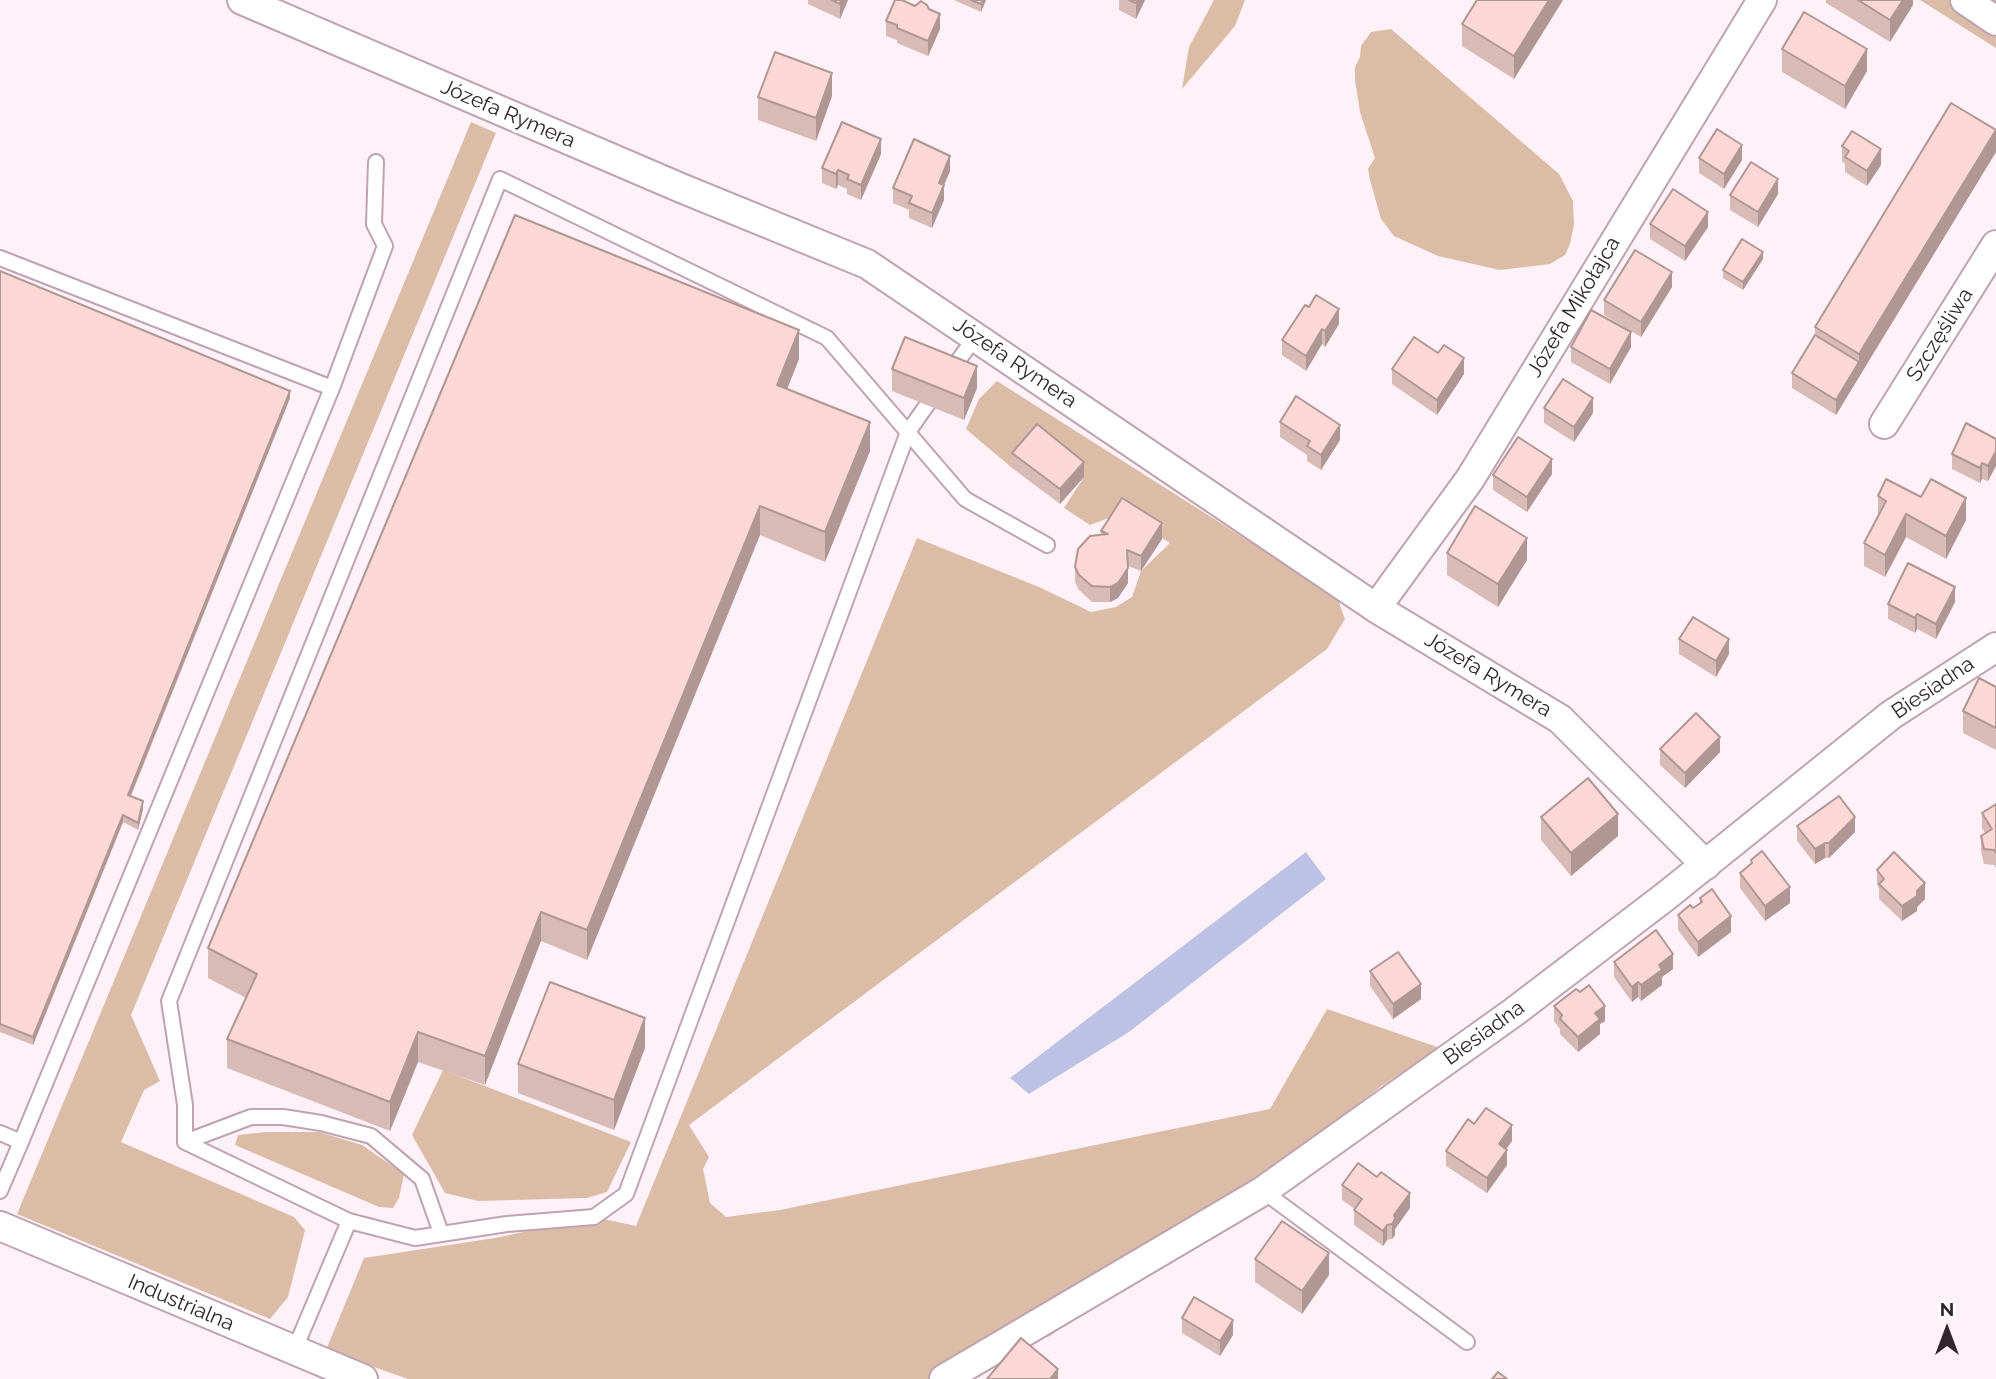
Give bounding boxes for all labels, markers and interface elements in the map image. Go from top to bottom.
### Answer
street label: Józefa Rymera [437,74,579,154]
street label: Józefa Mikołajca [1522,232,1626,382]
street label: Szczęśliwa [1901,284,1979,386]
street label: Józefa Rymera [948,312,1082,414]
street label: Józefa Rymera [1420,627,1556,723]
street label: Biesiadna [1887,651,1979,725]
street label: Biesiadna [1439,995,1529,1071]
street label: Industrialna [124,1269,238,1337]
north arrow [1912,1295,1982,1365]
text: N [1940,1298,1954,1320]

